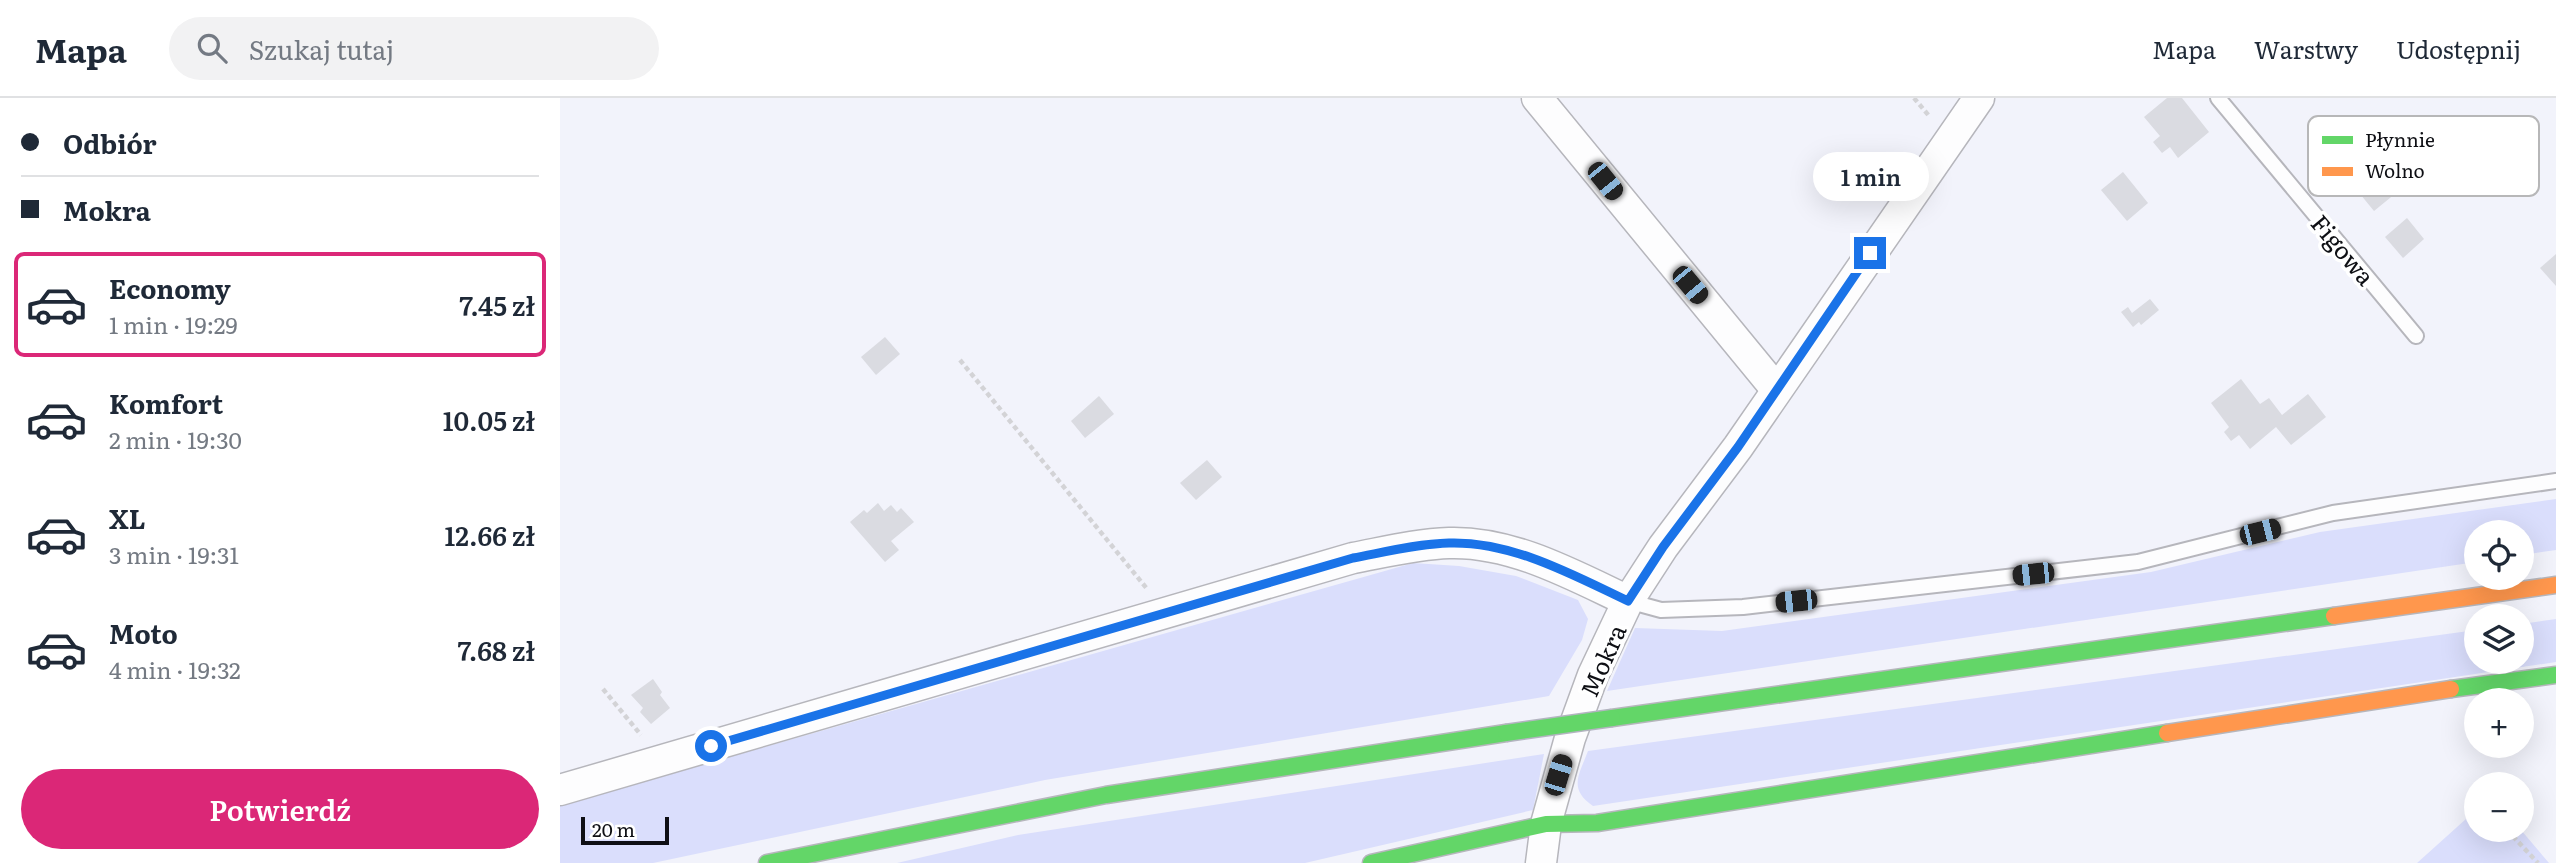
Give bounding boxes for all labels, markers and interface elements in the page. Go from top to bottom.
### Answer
search box [169,17,659,80]
text: Mapa [35,24,127,73]
icon: search [193,29,231,67]
text: Szukaj tutaj [249,29,394,68]
text: Mapa [2152,31,2216,66]
text: Warstwy [2254,31,2358,66]
text: Udostępnij [2396,31,2521,66]
legend [2308,116,2539,196]
text: Odbiór [63,123,157,162]
text: Płynnie [2365,125,2435,153]
callout: 1 min [1812,152,1928,200]
text: Wolno [2365,156,2425,184]
car [1584,158,1627,204]
text: 1 min [1841,159,1901,193]
text: Mokra [63,190,151,229]
street label: Figowa [2304,206,2384,292]
route end [1854,237,1886,269]
car [1669,262,1712,308]
text: Economy [109,268,231,307]
icon: car [25,273,88,336]
text: 7.45 zł [459,285,535,324]
text: 1 min · 19:29 [109,307,238,341]
text: Komfort [109,383,223,422]
icon: car [25,388,88,451]
text: 10.05 zł [443,400,535,439]
text: 2 min · 19:30 [109,422,242,456]
text: XL [109,498,146,537]
icon: car [25,503,88,566]
text: 12.66 zł [445,515,535,554]
car [2238,517,2283,547]
map controls [2464,520,2534,842]
button: locate [2464,520,2534,590]
text: 3 min · 19:31 [109,537,239,571]
car [2012,561,2055,587]
car [1775,588,1818,614]
button: layers [2464,604,2534,674]
text: Moto [109,613,178,652]
icon: car [25,618,88,681]
street label: Mokra [1571,618,1633,702]
text: 7.68 zł [458,630,535,669]
text: 4 min · 19:32 [109,652,241,686]
button: + [2464,688,2534,758]
route start [695,730,727,762]
car [1542,752,1575,798]
button: Potwierdź [21,769,539,849]
button: − [2464,772,2534,842]
scale bar [581,814,668,846]
text: 20 m [592,815,635,843]

